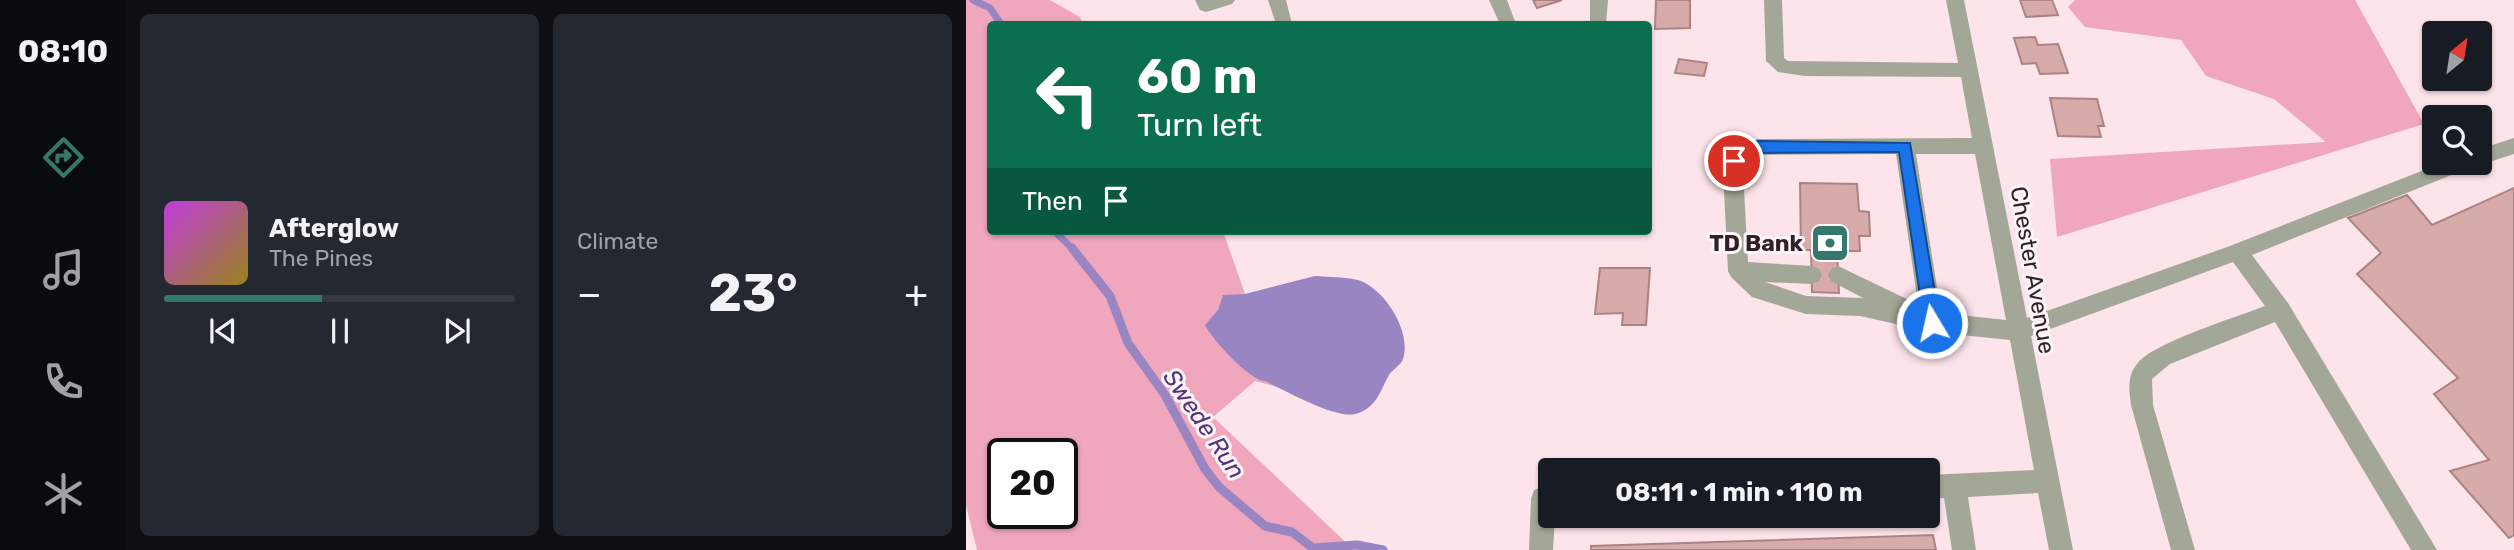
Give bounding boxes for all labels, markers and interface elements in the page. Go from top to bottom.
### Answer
north arrow [2422,21,2492,91]
map controls [2422,21,2492,175]
text: 08:10 [18,32,108,70]
text: 60 m [1137,47,1258,105]
icon: left [1022,49,1113,140]
button: search [2422,105,2492,175]
text: Turn left [1137,106,1262,144]
pin [1704,131,1764,191]
icon: directions [39,133,88,182]
icon: arrive [1715,142,1753,180]
icon: arrive [1097,182,1135,220]
street label: Chester Avenue [2004,184,2062,356]
text: Then [1022,186,1083,217]
text: Afterglow [269,213,399,244]
bank icon: TD Bank [1809,222,1851,264]
text: Climate [577,227,658,255]
place label: TD Bank [1709,229,1804,257]
text: The Pines [269,244,373,272]
icon: music [39,245,88,294]
text: 23° [708,262,798,324]
text: − [577,271,602,317]
text: + [904,271,928,317]
position arrow [1895,286,1969,360]
icon: previous [204,312,242,350]
icon: pause [321,312,359,350]
icon: next [438,312,476,350]
icon: phone [39,357,88,406]
water label: Swede Run [1157,364,1251,484]
speed limit sign: 20 [987,438,1078,529]
icon: climate [39,469,88,518]
text: 08:11 · 1 min · 110 m [1615,477,1863,508]

